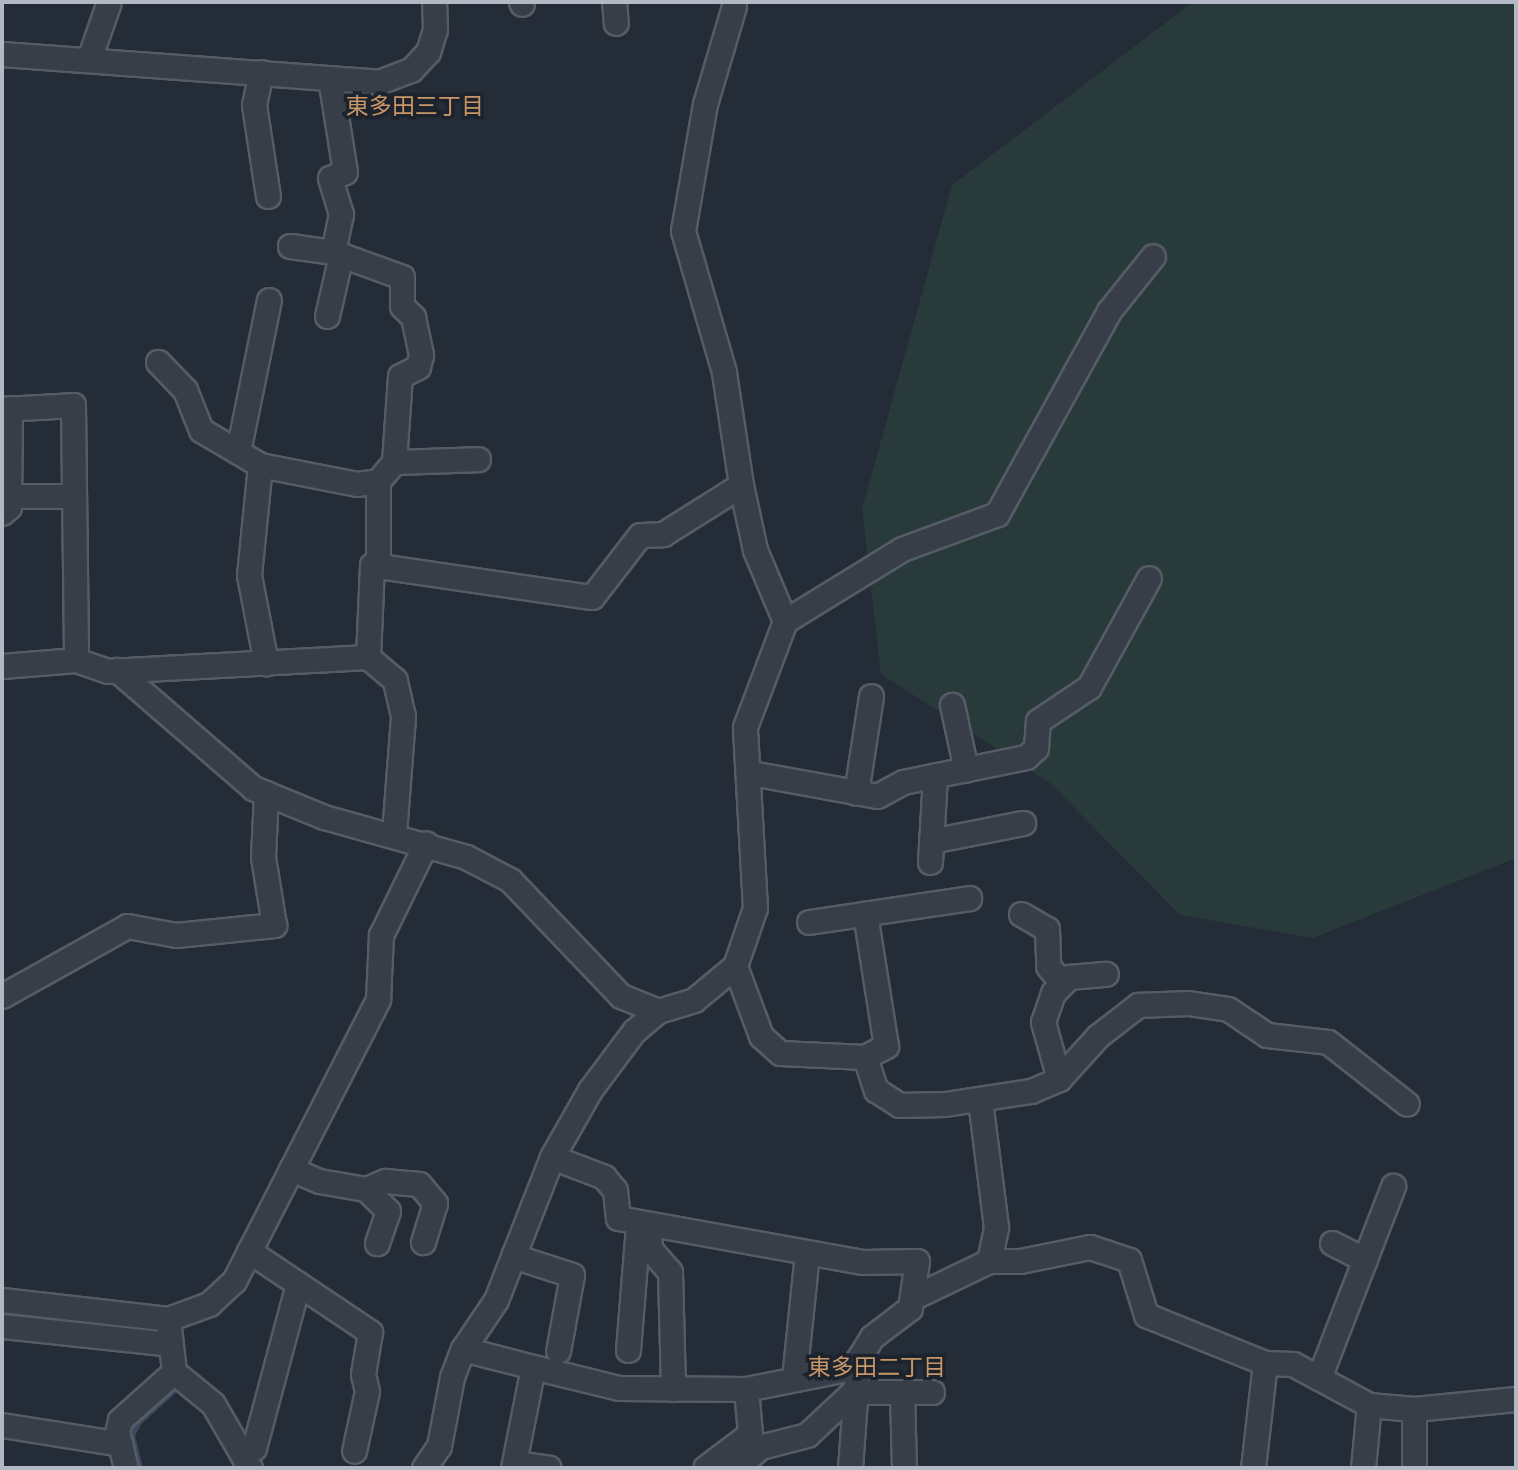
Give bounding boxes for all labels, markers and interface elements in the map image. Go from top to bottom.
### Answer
district label: 東多田三丁目 [346,92,484,120]
district label: 東多田二丁目 [808,1353,946,1381]

